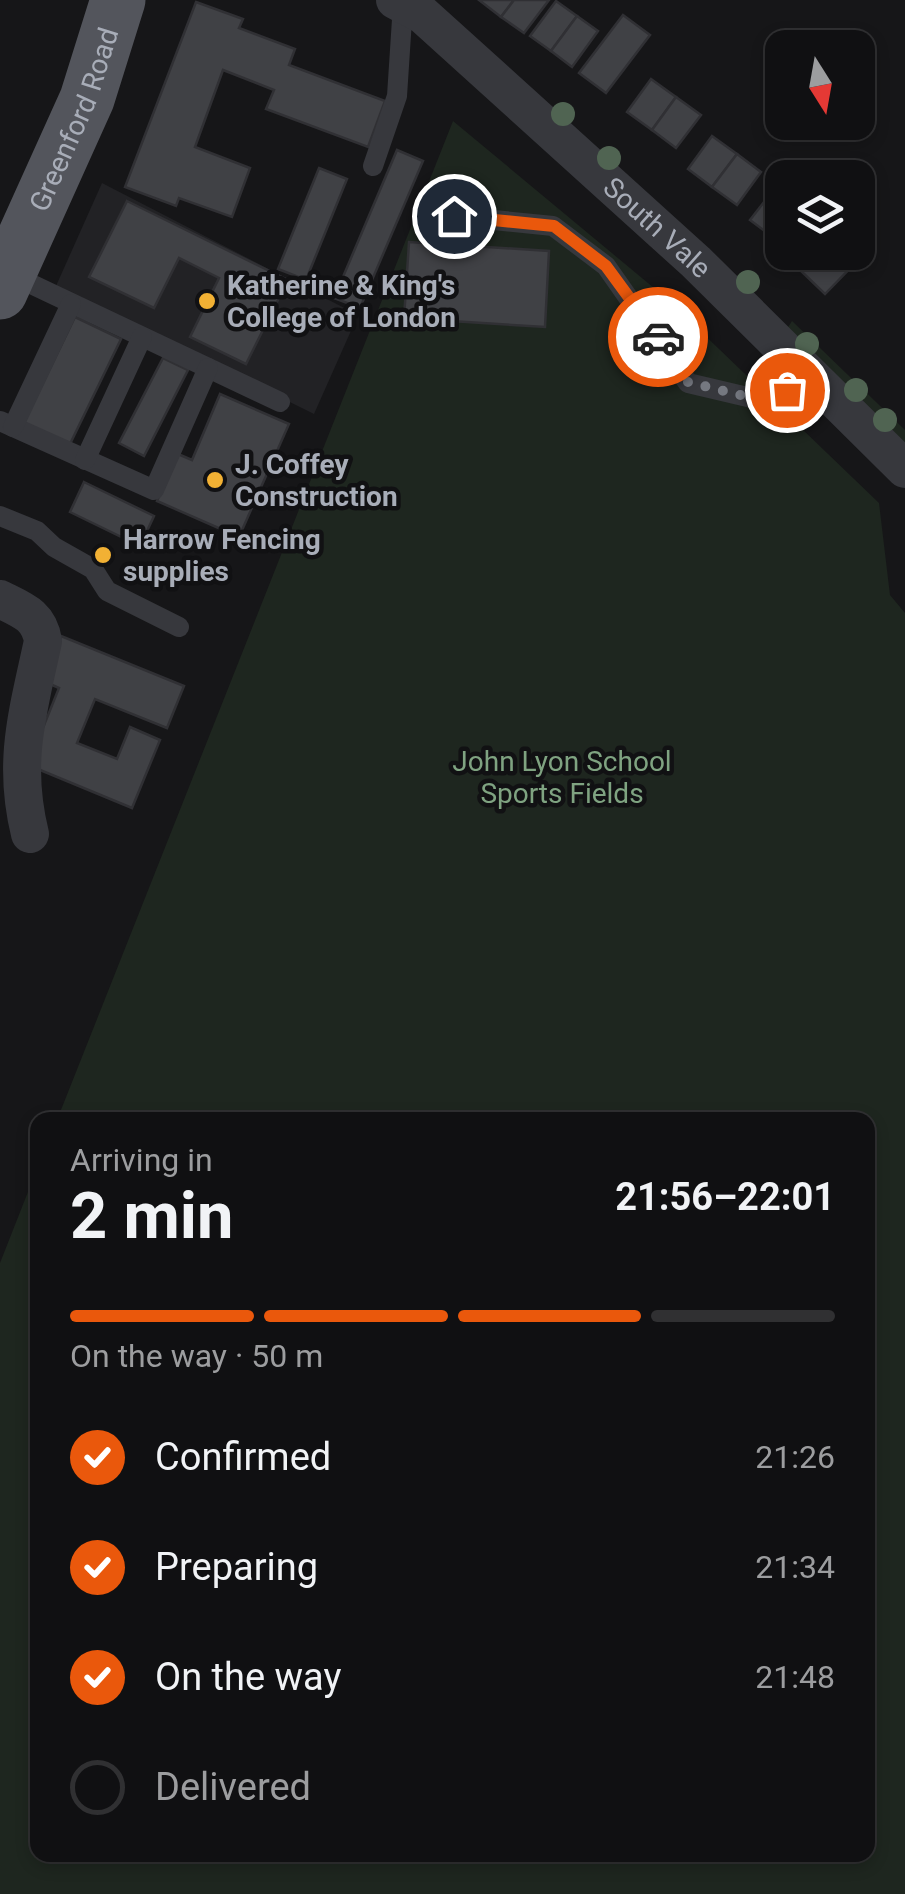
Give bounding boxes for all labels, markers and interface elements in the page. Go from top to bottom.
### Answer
street label: Greenford Road [22,23,125,216]
north arrow [765,30,875,140]
map controls [765,30,875,270]
button: layers [765,160,875,270]
street label: South Vale [597,170,718,284]
pin [412,174,497,259]
icon: home [427,189,482,244]
place label: Katherine & King's College of London [227,269,456,334]
courier [608,287,708,387]
marker: Katherine & King's College of London [196,290,218,312]
icon: car [631,310,686,365]
pin [745,348,830,433]
icon: bag [760,363,815,418]
place label: J. Coffey Construction [235,448,398,513]
marker: J. Coffey Construction [204,469,226,491]
place label: Harrow Fencing supplies [123,523,321,588]
marker: Harrow Fencing supplies [92,544,114,566]
park label: John Lyon School Sports Fields [452,745,672,810]
text: Arriving in [70,1141,213,1179]
text: 21:56–22:01 [615,1175,835,1219]
text: 2 min [70,1178,233,1254]
text: On the way · 50 m [70,1337,323,1375]
icon: check [70,1430,125,1485]
text: Confirmed [155,1435,331,1479]
text: 21:26 [755,1438,835,1476]
icon: check [70,1540,125,1595]
text: Preparing [155,1545,318,1589]
text: 21:34 [755,1548,835,1586]
icon: check [70,1650,125,1705]
text: On the way [155,1655,341,1699]
text: 21:48 [755,1658,835,1696]
text: Delivered [155,1765,311,1809]

